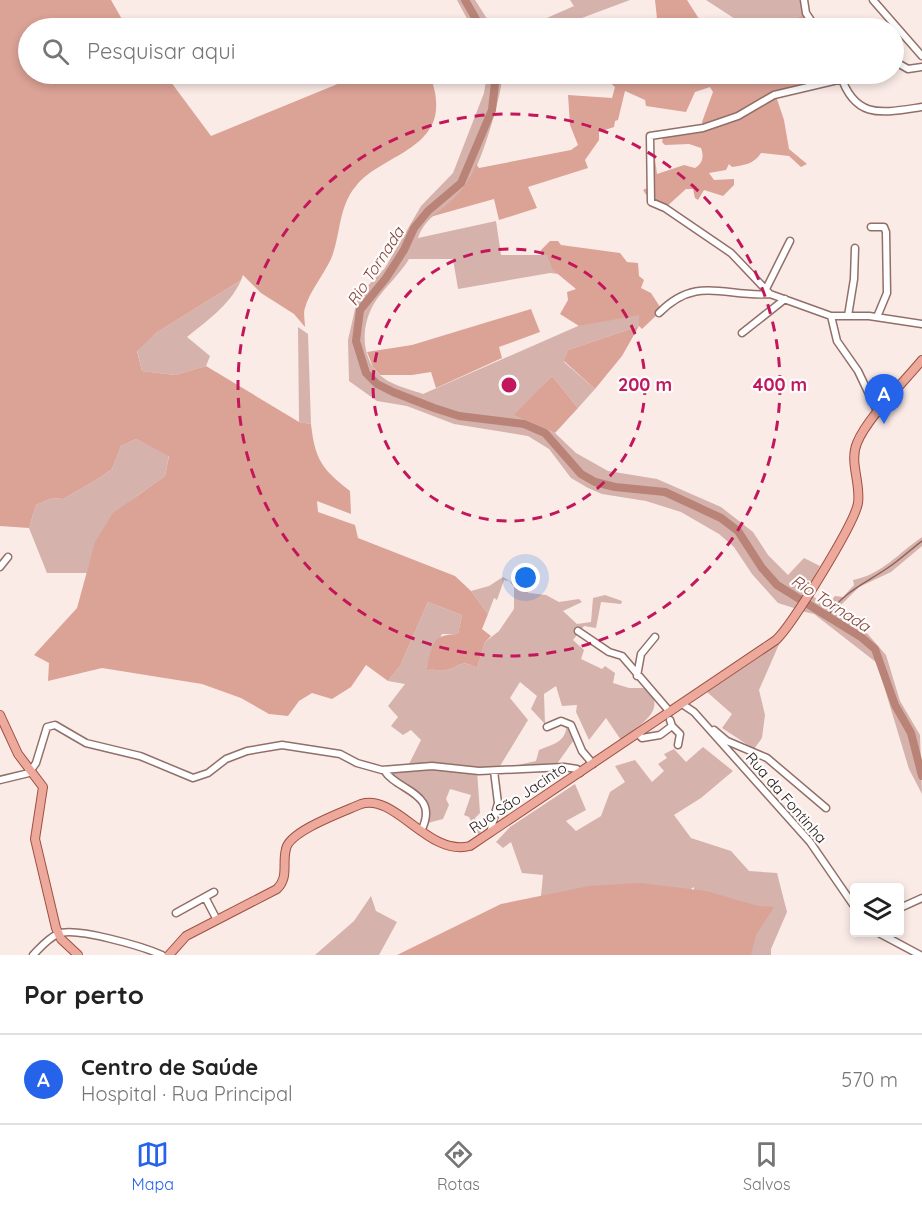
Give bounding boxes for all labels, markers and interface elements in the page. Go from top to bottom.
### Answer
search box [18,18,904,84]
icon: search [39,35,72,68]
text: Pesquisar aqui [87,37,235,65]
water label: Rio Tornada [342,222,409,309]
text: 200 m [618,373,672,396]
text: 400 m [753,373,807,396]
pin: A [864,374,904,424]
centre of rings [499,375,519,395]
your location [511,563,540,592]
water label: Rio Tornada [788,570,875,637]
street label: Rua da Fontinha [742,748,831,847]
street label: Rua São Jacinto [465,758,570,837]
map controls [850,883,904,937]
button: layers [850,883,904,937]
text: Por perto [24,978,144,1011]
text: Centro de Saúde [81,1053,258,1081]
text: A [37,1067,50,1092]
text: 570 m [841,1067,898,1092]
text: Hospital · Rua Principal [81,1081,293,1106]
tab: Mapa [132,1138,174,1194]
tab: Rotas [437,1138,480,1194]
tab: Salvos [743,1138,790,1194]

